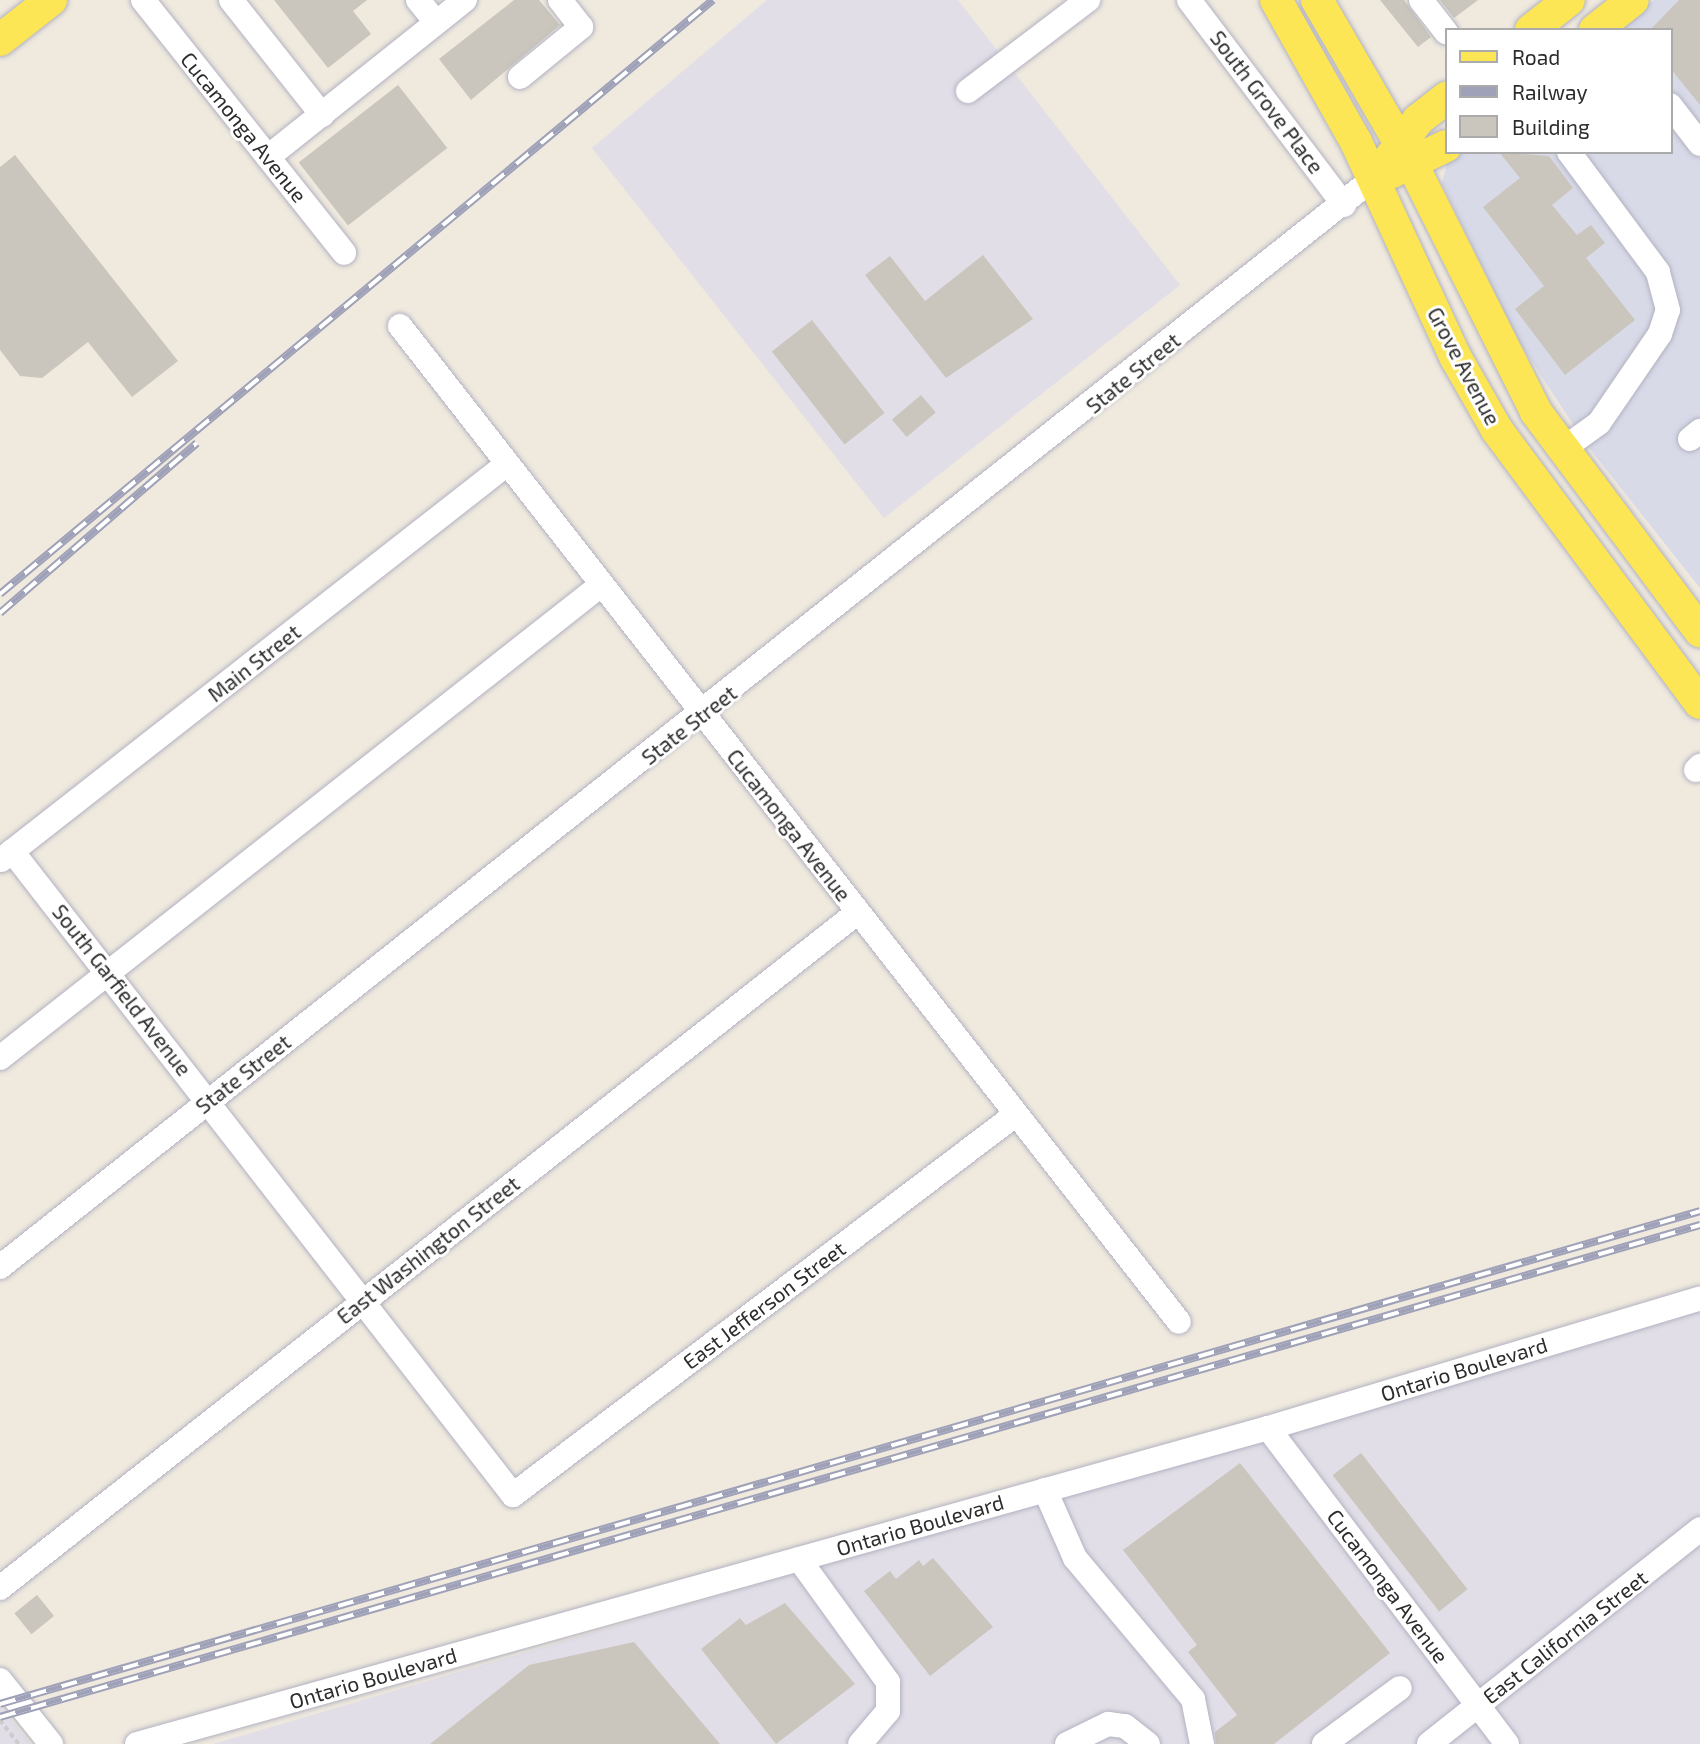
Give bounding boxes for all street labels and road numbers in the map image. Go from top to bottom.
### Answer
street label: South Grove Place [1205,26,1329,178]
street label: Cucamonga Avenue [176,47,312,207]
street label: Grove Avenue [1422,302,1506,430]
street label: State Street [1081,327,1185,419]
street label: Main Street [203,619,305,707]
street label: State Street [637,680,741,770]
street label: Cucamonga Avenue [722,744,856,906]
street label: South Garfield Avenue [47,899,197,1081]
street label: State Street [191,1029,295,1119]
street label: East Washington Street [332,1171,524,1329]
street label: East Jefferson Street [678,1236,850,1374]
street label: Ontario Boulevard [1378,1332,1550,1406]
street label: Ontario Boulevard [833,1489,1007,1561]
street label: Cucamonga Avenue [1322,1504,1454,1668]
street label: East California Street [1478,1565,1652,1709]
street label: Ontario Boulevard [286,1642,460,1714]

